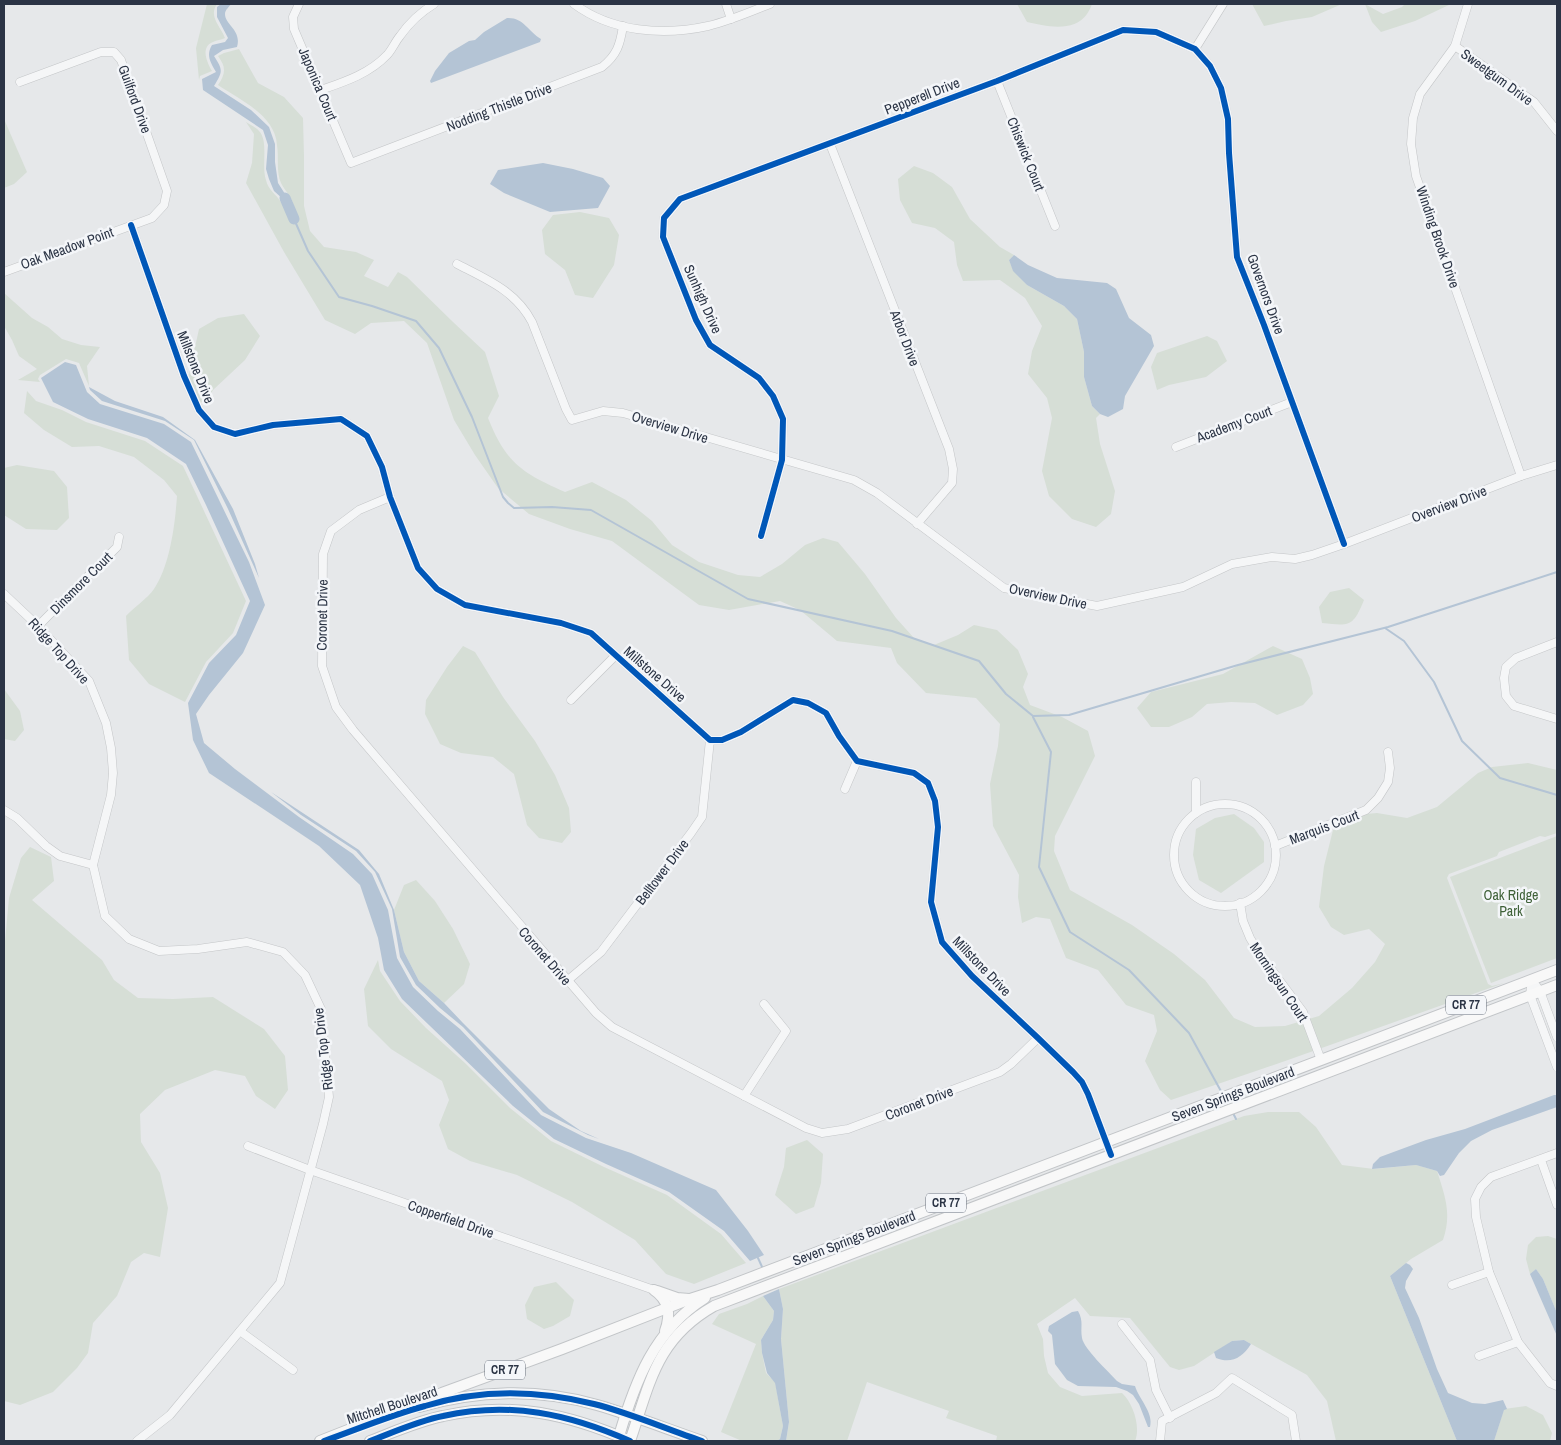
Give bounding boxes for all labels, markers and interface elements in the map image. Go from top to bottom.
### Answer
street label: Japonica Court [295,45,341,123]
street label: Sweetgum Drive [1457,45,1537,109]
street label: Guilford Drive [114,62,156,136]
street label: Pepperell Drive [882,73,962,119]
street label: Nodding Thistle Drive [444,79,554,135]
street label: Chiswick Court [1003,115,1049,193]
street label: Winding Brook Drive [1412,184,1464,290]
street label: Oak Meadow Point [18,223,116,273]
street label: Governors Drive [1243,251,1289,337]
street label: Sunhigh Drive [680,262,726,336]
street label: Arbor Drive [886,306,924,369]
street label: Millstone Drive [173,328,219,406]
street label: Academy Court [1193,401,1274,447]
street label: Overview Drive [630,407,710,447]
street label: Overview Drive [1409,481,1489,527]
street label: Dinsmore Court [46,548,116,618]
street label: Coronet Drive [312,579,332,651]
street label: Overview Drive [1007,579,1089,613]
street label: Ridge Top Drive [25,614,93,688]
street label: Millstone Drive [620,642,690,706]
street label: Marquis Court [1287,806,1361,848]
street label: Belltower Drive [631,836,693,908]
park label: Oak Ridge Park [1484,886,1538,920]
street label: Coronet Drive [515,923,575,989]
street label: Millstone Drive [949,932,1015,1000]
street label: Morningsun Court [1246,939,1312,1025]
road number: CR 77 [1446,996,1486,1014]
street label: Ridge Top Drive [309,1007,337,1091]
street label: Seven Springs Boulevard [1169,1062,1297,1126]
street label: Coronet Drive [882,1082,956,1124]
road number: CR 77 [926,1194,966,1212]
street label: Copperfield Drive [406,1196,496,1242]
street label: Seven Springs Boulevard [790,1206,918,1270]
road number: CR 77 [485,1360,525,1380]
street label: Mitchell Boulevard [344,1382,440,1428]

